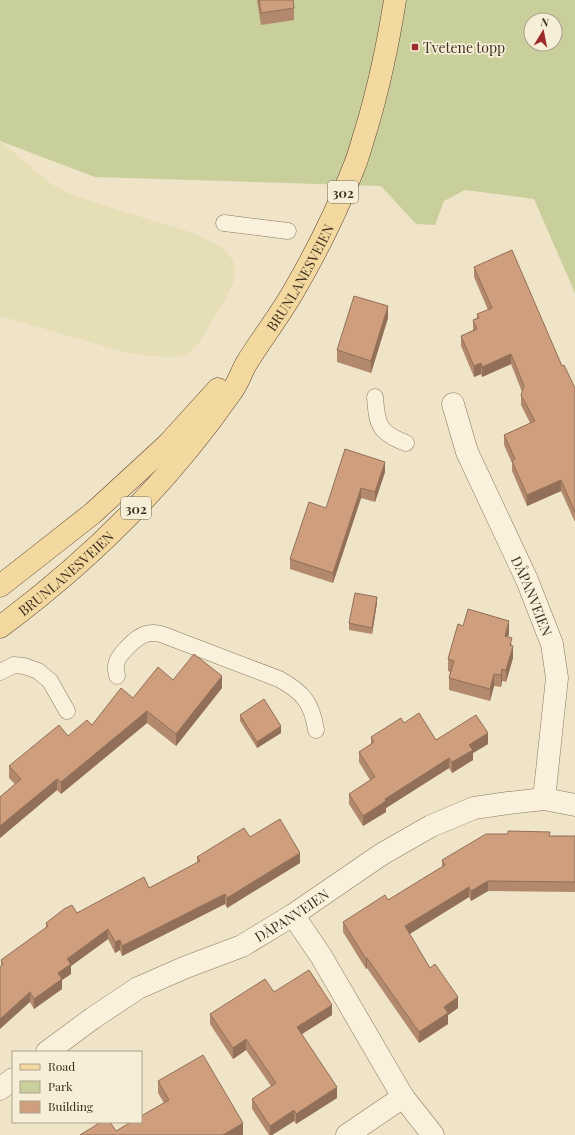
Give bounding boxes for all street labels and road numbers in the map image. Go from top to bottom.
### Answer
road number: 302 [328,181,358,203]
street label: BRUNLANESVEIEN [261,220,338,334]
road number: 302 [121,497,151,519]
street label: BRUNLANESVEIEN [14,526,117,619]
street label: DÅPANVEIEN [507,553,557,639]
street label: DÅPANVEIEN [251,884,333,946]

